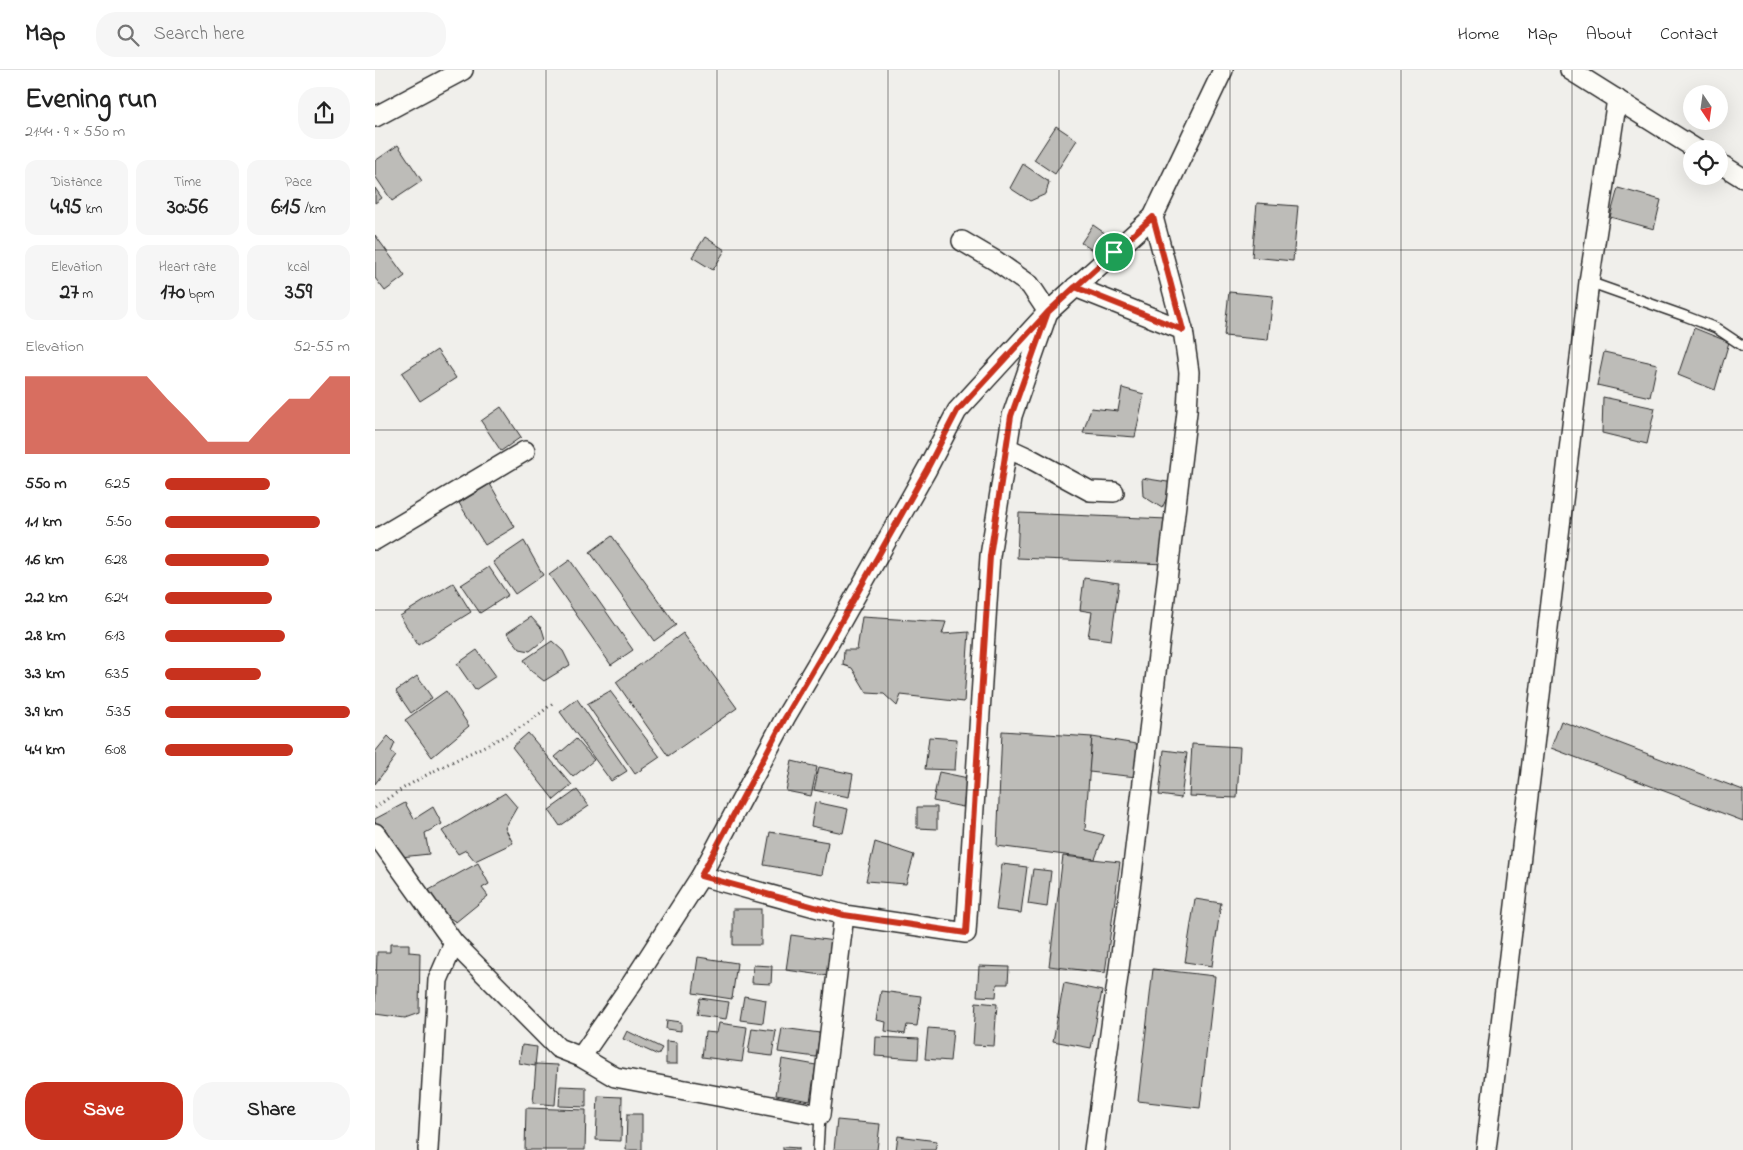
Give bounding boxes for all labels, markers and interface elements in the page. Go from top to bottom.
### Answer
search box [96,12,446,57]
text: Map [25,17,66,52]
icon: search [114,21,142,49]
text: Search here [154,21,245,48]
text: Home [1458,22,1499,48]
text: Map [1527,22,1558,48]
text: About [1586,22,1632,48]
text: Contact [1660,22,1718,48]
text: Evening run [25,80,157,121]
north arrow [1683,85,1727,130]
map controls [1683,85,1728,185]
button: share [298,87,350,139]
text: 21:44 · 9 × 550 m [25,120,125,144]
button: locate [1683,140,1728,185]
text: Distance [51,172,102,193]
text: Time [174,172,201,193]
text: Pace [285,172,312,193]
text: 4.95 [51,193,82,223]
text: 30:56 [167,193,208,223]
text: 6:15 [271,193,301,223]
text: km [82,199,102,220]
text: /km [301,199,326,220]
pin [1093,231,1135,273]
icon: arrive [1100,238,1128,266]
text: Elevation [51,257,102,278]
text: Heart rate [159,257,216,278]
text: kcal [287,257,310,278]
text: 27 [60,278,79,308]
text: 170 [161,278,185,308]
text: 359 [285,278,312,308]
text: m [79,284,93,305]
text: bpm [185,284,214,305]
text: Elevation [25,335,84,359]
text: 52–55 m [294,335,350,359]
text: 550 m [25,472,67,496]
text: 6:25 [105,472,131,496]
text: 1.1 km [25,510,62,534]
text: 5:50 [105,510,132,534]
text: 1.6 km [25,548,64,572]
text: 6:28 [105,548,127,572]
text: 2.2 km [25,586,68,610]
text: 6:24 [105,586,128,610]
text: 2.8 km [25,624,66,648]
text: 6:13 [105,624,125,648]
text: 3.3 km [25,662,65,686]
text: 6:35 [105,662,129,686]
text: 3.9 km [25,700,63,724]
text: 5:35 [105,700,131,724]
text: 4.4 km [25,738,65,762]
text: 6:08 [105,738,126,762]
button: Save [25,1082,183,1140]
button: Share [193,1082,350,1140]

